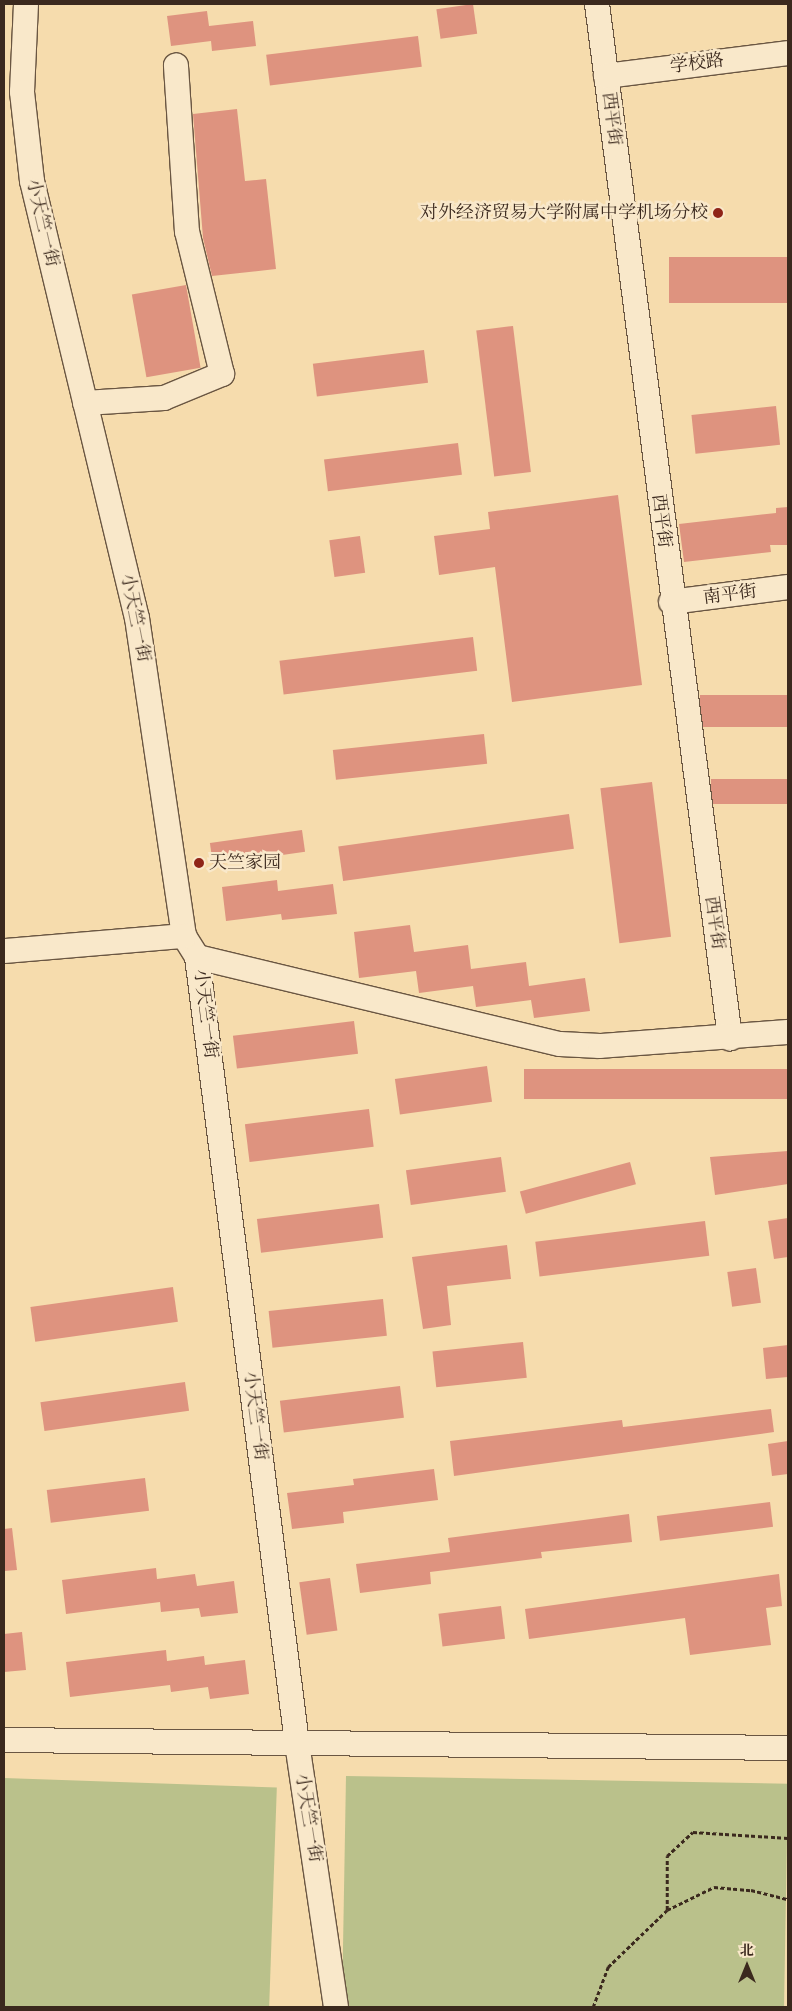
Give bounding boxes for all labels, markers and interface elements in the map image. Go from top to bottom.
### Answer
street label: 学校路 [669,50,725,78]
street label: 西平街 [597,91,625,147]
street label: 小天竺一街 [21,177,63,269]
place label: 对外经济贸易大学附属中学机场分校 [420,202,708,224]
marker: 对外经济贸易大学附属中学机场分校 [712,207,724,219]
street label: 西平街 [647,493,675,549]
street label: 小天竺一街 [116,572,154,664]
street label: 南平街 [702,581,758,609]
place label: 天竺家园 [209,852,281,874]
marker: 天竺家园 [193,857,205,869]
street label: 西平街 [700,895,728,951]
street label: 小天竺一街 [189,968,221,1060]
street label: 小天竺一街 [239,1370,271,1462]
street label: 小天竺一街 [290,1772,326,1864]
north arrow [722,1941,772,1991]
text: 北 [740,1942,754,1960]

